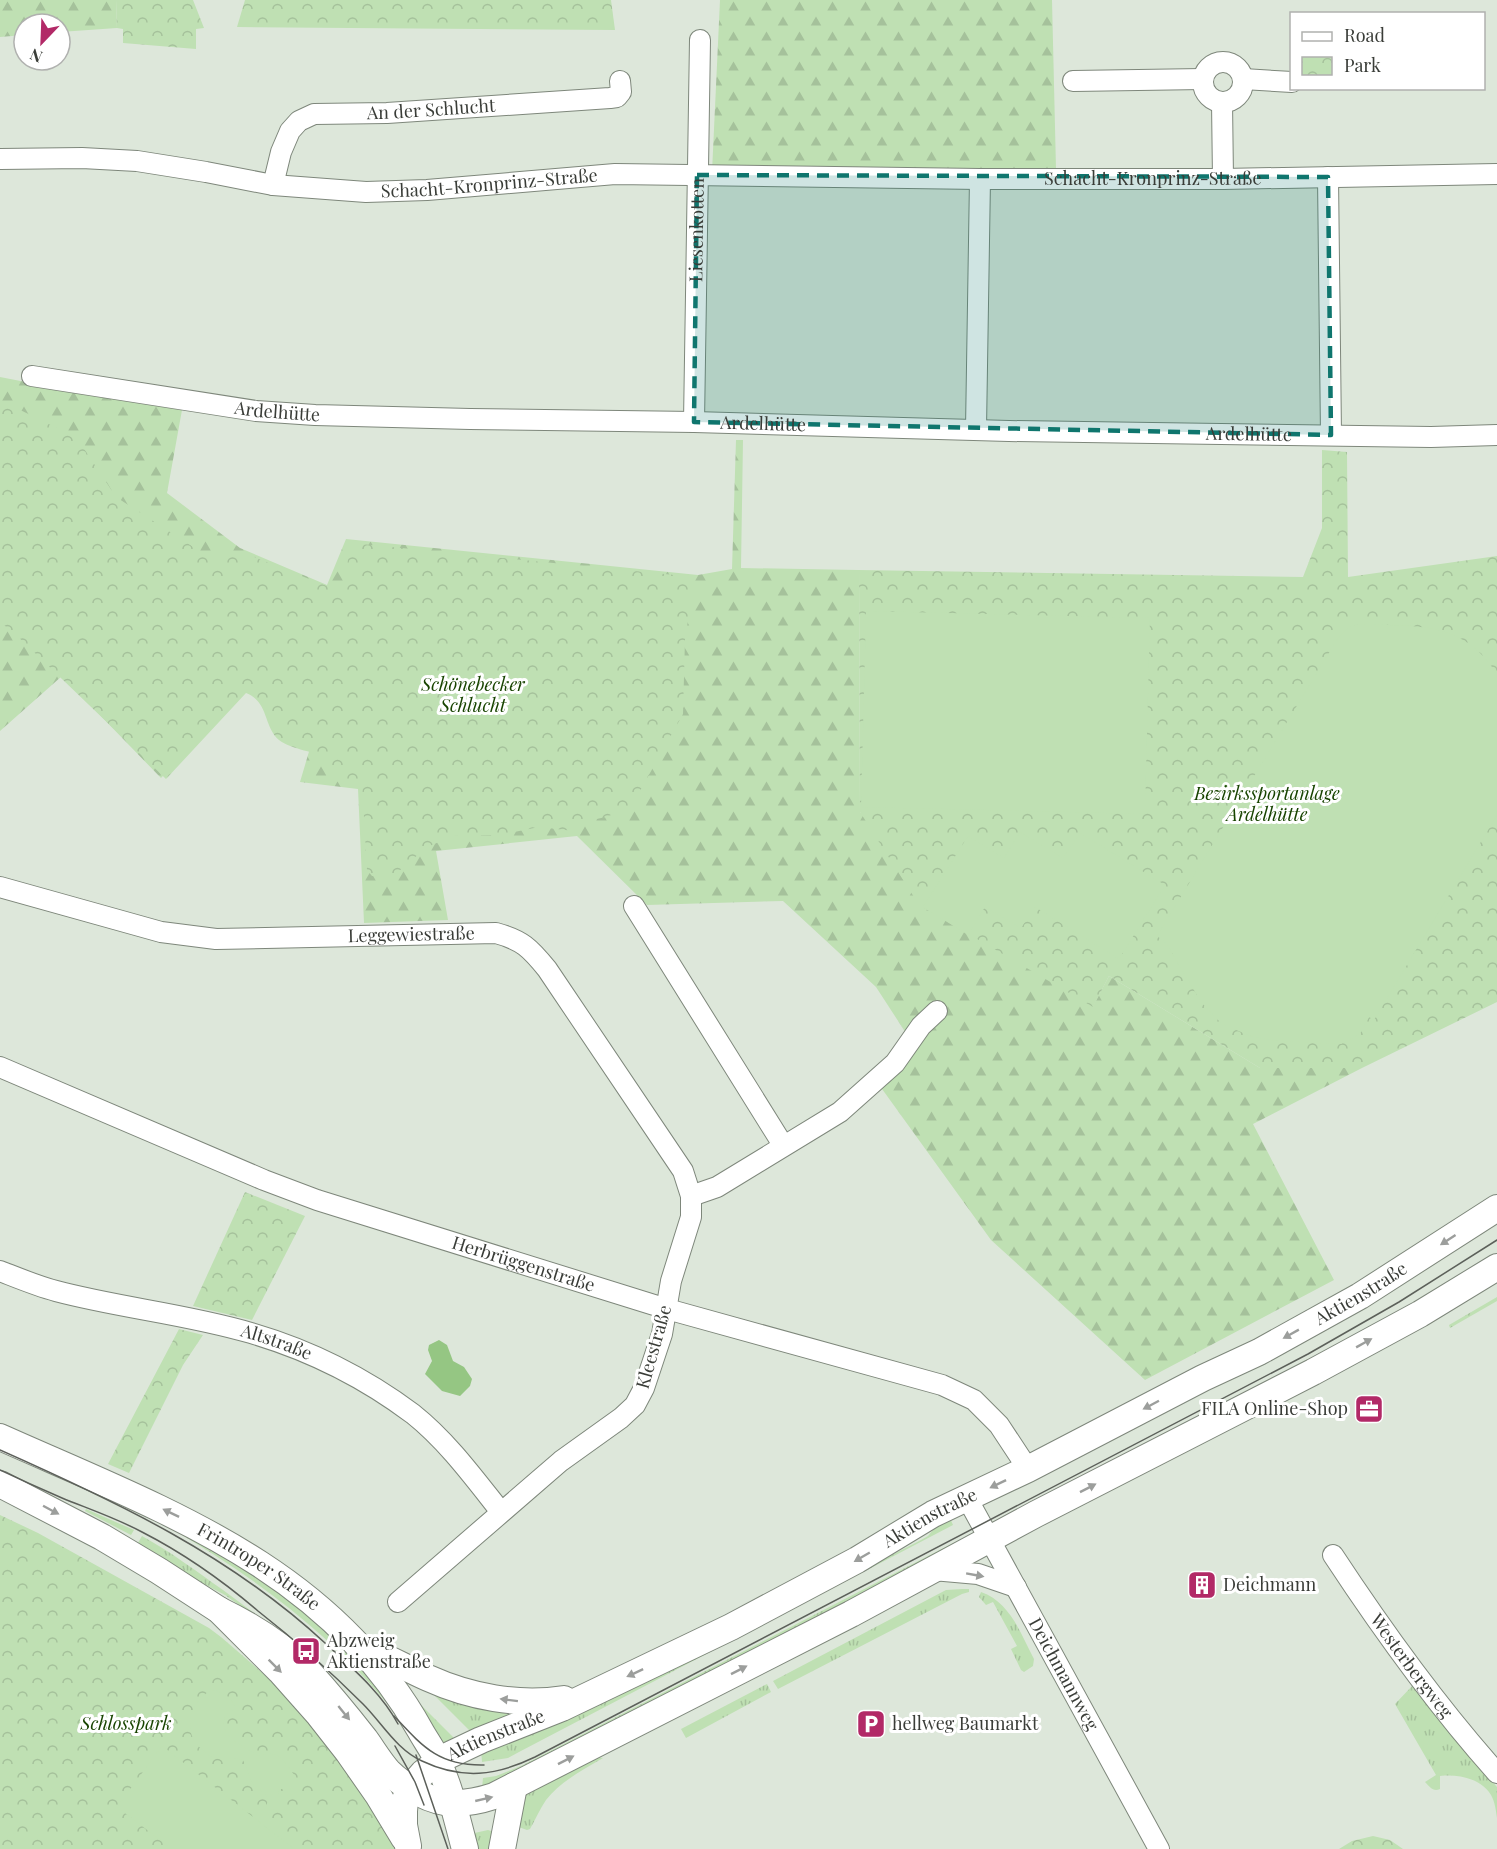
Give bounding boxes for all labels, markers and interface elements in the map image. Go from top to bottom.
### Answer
north arrow [12,12,72,72]
legend [1290,12,1485,90]
text: Road [1344,23,1385,47]
text: N [26,44,45,68]
text: Park [1344,53,1381,77]
street label: An der Schlucht [366,93,497,124]
street label: Schacht-Kronprinz-Straße [380,163,599,203]
street label: Schacht-Kronprinz-Straße [1044,165,1262,190]
street label: Liesenkotten [683,178,709,282]
street label: Ardelhütte [232,395,320,426]
street label: Ardelhütte [719,410,806,436]
street label: Ardelhütte [1205,421,1292,446]
park label: Schönebecker Schlucht [420,672,526,717]
park label: Bezirkssportanlage Ardelhütte [1193,781,1340,826]
street label: Leggewiestraße [348,920,475,947]
street label: Herbrüggenstraße [449,1230,598,1297]
one-way arrow [1440,1234,1456,1245]
street label: Aktienstraße [1309,1256,1411,1330]
street label: Kleestraße [630,1302,676,1391]
street label: Altstraße [237,1317,316,1365]
one-way arrow [1282,1329,1299,1339]
one-way arrow [1356,1338,1373,1348]
office icon: FILA Online-Shop [1353,1393,1385,1425]
place label: FILA Online-Shop [1201,1396,1348,1420]
one-way arrow [1142,1400,1159,1410]
one-way arrow [989,1479,1006,1489]
street label: Aktienstraße [877,1482,981,1553]
one-way arrow [1079,1483,1097,1493]
one-way arrow [43,1505,60,1515]
one-way arrow [162,1509,180,1519]
street label: Frintroper Straße [193,1517,326,1615]
one-way arrow [853,1552,870,1562]
building icon: Deichmann [1186,1569,1218,1601]
one-way arrow [966,1571,985,1580]
place label: Deichmann [1223,1572,1316,1596]
street label: Westerbergweg [1365,1608,1459,1723]
street label: Deichmannweg [1024,1613,1105,1735]
place label: Abzweig Aktienstraße [326,1628,431,1673]
bus stop icon: Abzweig Aktienstraße [290,1635,322,1667]
one-way arrow [268,1659,282,1674]
one-way arrow [731,1665,748,1675]
one-way arrow [626,1668,643,1677]
one-way arrow [499,1696,518,1705]
street label: Aktienstraße [442,1703,548,1766]
one-way arrow [337,1705,350,1721]
parking icon: hellweg Baumarkt [855,1708,887,1740]
park label: Schlosspark [79,1711,172,1735]
place label: hellweg Baumarkt [892,1711,1039,1735]
one-way arrow [558,1755,575,1765]
one-way arrow [475,1793,494,1803]

